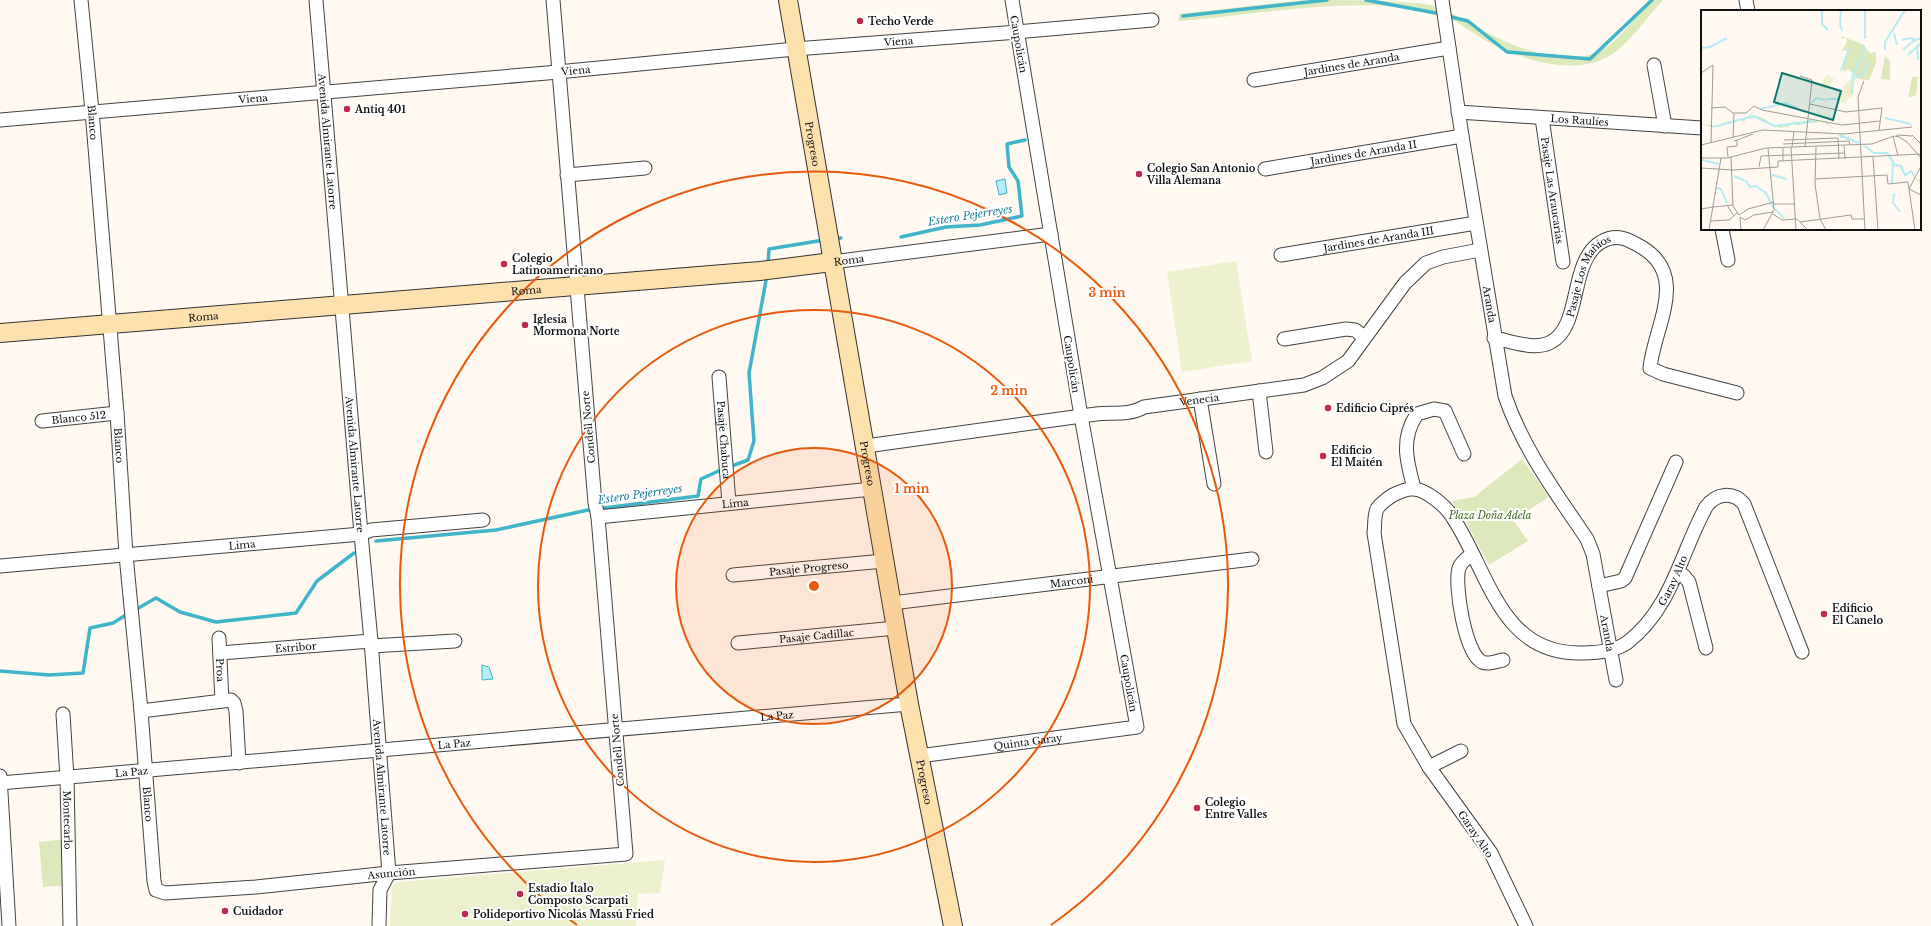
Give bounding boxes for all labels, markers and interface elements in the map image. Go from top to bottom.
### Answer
inset map [1701,10,1921,230]
street label: Caupolicán [1007,14,1030,74]
place label: Techo Verde [868,15,934,28]
marker: Techo Verde [855,16,865,26]
street label: Viena [882,34,914,49]
street label: Jardines de Aranda [1301,50,1401,79]
street label: Viena [560,63,592,79]
street label: Avenida Almirante Latorre [315,72,340,211]
street label: Viena [237,91,269,107]
place label: Antiq 401 [354,103,406,116]
street label: Blanco [84,104,100,141]
marker: Antiq 401 [342,104,352,114]
street label: Los Raulíes [1550,112,1610,129]
street label: Progreso [802,120,823,168]
street label: Pasaje Las Araucarias [1538,136,1566,245]
street label: Jardines de Aranda II [1308,138,1418,169]
place label: Colegio San Antonio Villa Alemana [1146,162,1256,187]
marker: Colegio San Antonio Villa Alemana [1134,169,1144,179]
water label: Estero Pejerreyes [926,201,1013,229]
street label: Jardines de Aranda III [1321,224,1435,255]
street label: Pasaje Los Mañíos [1564,232,1613,319]
place label: Colegio Latinoamericano [512,252,603,277]
street label: Roma [833,252,865,269]
marker: Colegio Latinoamericano [499,259,509,269]
street label: Roma [511,283,543,298]
street label: Aranda [1480,284,1499,324]
text: 3 min [1088,285,1126,300]
street label: Roma [188,309,220,325]
place label: Iglesia Mormona Norte [533,313,620,338]
marker: Iglesia Mormona Norte [520,320,530,330]
street label: Caupolicán [1061,334,1082,394]
text: 2 min [990,383,1028,398]
street label: Condell Norte [579,390,598,464]
street label: Venecia [1178,391,1220,409]
street label: Avenida Almirante Latorre [342,395,367,533]
street label: Pasaje Chabuca [714,400,733,480]
place label: Edificio Ciprés [1336,402,1414,415]
marker: Edificio Ciprés [1323,403,1333,413]
street label: Blanco 512 [51,408,107,427]
street label: Blanco [111,427,126,464]
street label: Progreso [857,440,877,487]
place label: Edificio El Maitén [1331,444,1383,469]
marker: Edificio El Maitén [1318,451,1328,461]
water label: Estero Pejerreyes [596,481,683,507]
text: 1 min [895,481,930,496]
street label: Lima [721,496,750,511]
park label: Plaza Doña Adela [1448,509,1532,522]
street label: Lima [228,537,257,553]
street label: Garay Alto [1655,553,1691,608]
street label: Pasaje Progreso [768,558,849,579]
street label: Marconi [1049,572,1095,591]
centre of rings [807,579,821,593]
place label: Edificio El Canelo [1832,602,1883,627]
marker: Edificio El Canelo [1819,609,1829,619]
street label: Aranda [1597,613,1617,653]
street label: Pasaje Cadillac [779,626,855,646]
street label: Estribor [275,639,317,656]
street label: Caupolicán [1117,653,1140,713]
street label: Proa [213,658,227,683]
street label: La Paz [760,708,795,724]
street label: Condell Norte [608,713,627,787]
street label: Avenida Almirante Latorre [370,718,394,856]
street label: Quinta Garay [993,731,1064,753]
street label: La Paz [437,736,472,752]
street label: Progreso [913,759,935,806]
street label: La Paz [114,764,149,780]
street label: Blanco [140,786,155,823]
street label: Montecarlo [60,790,74,850]
place label: Colegio Entre Valles [1205,796,1268,821]
marker: Colegio Entre Valles [1192,803,1202,813]
street label: Garay Alto [1455,808,1496,861]
street label: Asunción [366,865,416,882]
place label: Estadio Ítalo Composto Scarpati [528,881,629,907]
marker: Estadio Ítalo Composto Scarpati [515,889,525,899]
place label: Cuidador [233,905,283,918]
marker: Cuidador [220,906,230,916]
place label: Polideportivo Nicolás Massú Fried [473,908,654,921]
marker: Polideportivo Nicolás Massú Fried [460,909,470,919]

